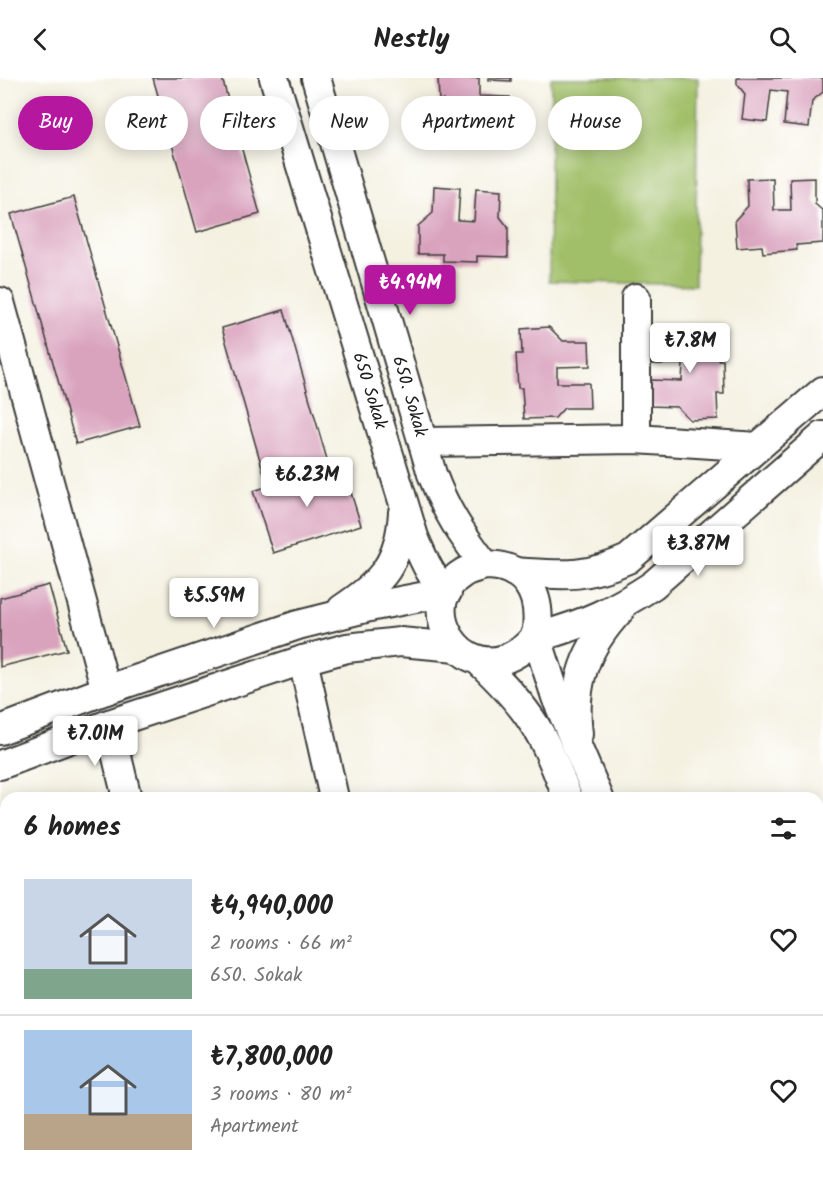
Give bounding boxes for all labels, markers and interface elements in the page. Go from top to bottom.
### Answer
text: Nestly [373,18,450,61]
icon: back [24,23,57,56]
icon: search [766,23,799,56]
chip: Buy [18,96,93,150]
chip: Rent [105,96,188,150]
chip: Filters [200,96,297,150]
chip: New [309,96,389,150]
chip: Apartment [401,96,536,150]
chip: House [548,96,642,150]
pin: ₺4.94M [361,265,459,316]
text: ₺4.94M [379,268,441,300]
pin: ₺7.8M [648,323,732,374]
text: ₺7.8M [664,326,716,358]
street label: 650 Sokak [344,349,395,433]
street label: 650. Sokak [384,353,435,441]
pin: ₺6.23M [258,457,356,508]
text: ₺6.23M [275,460,339,492]
pin: ₺3.87M [649,526,747,577]
text: ₺3.87M [666,529,730,561]
pin: ₺5.59M [165,578,263,629]
text: ₺5.59M [183,581,245,613]
pin: ₺7.01M [46,716,144,767]
text: ₺7.01M [67,719,123,751]
text: 6 homes [24,807,121,849]
icon: filters [767,812,800,845]
text: ₺4,940,000 [210,886,333,928]
icon: home [72,903,144,975]
icon: heart [767,923,800,956]
text: 2 rooms · 66 m² [210,928,352,960]
text: 650. Sokak [210,960,302,992]
text: ₺7,800,000 [210,1037,332,1079]
icon: home [72,1054,144,1126]
icon: heart [767,1074,800,1107]
text: 3 rooms · 80 m² [210,1079,352,1111]
text: Apartment [210,1111,299,1143]

